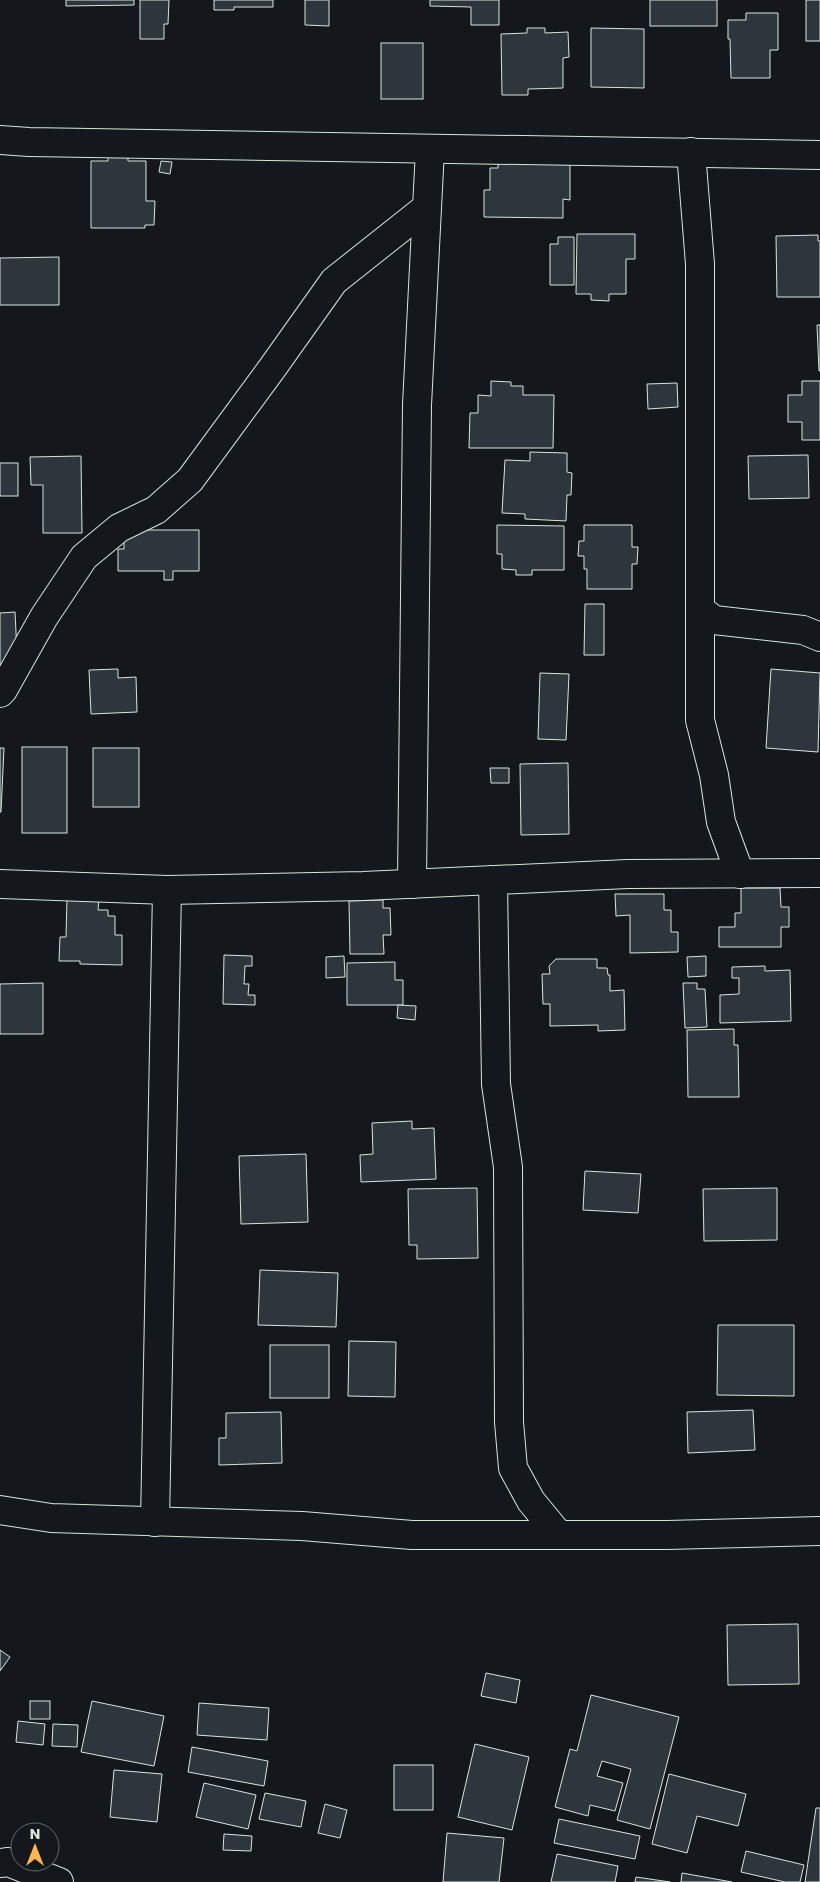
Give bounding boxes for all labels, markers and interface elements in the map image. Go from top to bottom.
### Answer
north arrow [10,1822,60,1872]
text: N [30,1824,40,1844]

